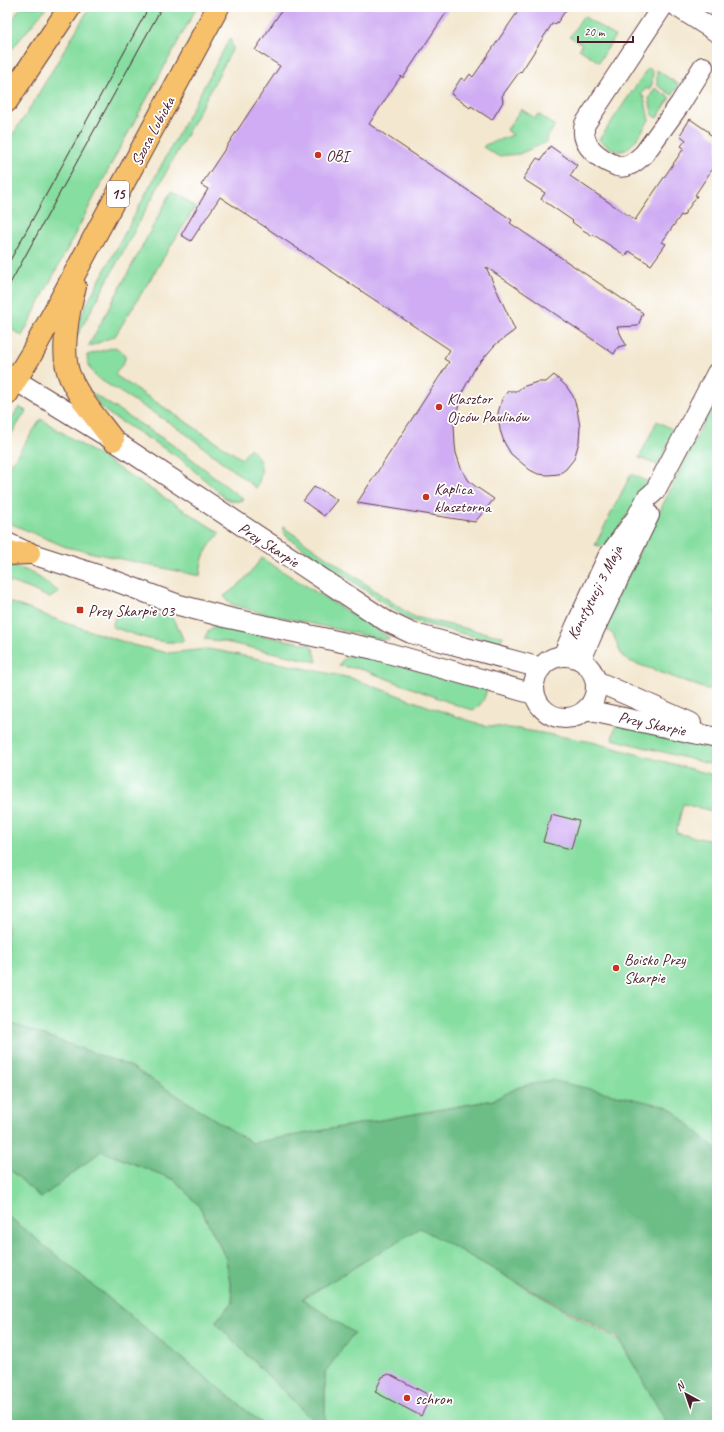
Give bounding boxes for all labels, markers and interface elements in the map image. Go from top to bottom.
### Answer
scale bar [578,18,633,44]
text: 20 m [584,24,606,40]
street label: Szosa Lubicka [126,92,180,169]
place label: OBI [326,146,352,166]
marker: OBI [313,150,323,160]
road number: 15 [107,181,129,207]
place label: Klasztor Ojców Paulinów [447,389,530,427]
marker: Klasztor Ojców Paulinów [434,402,444,412]
place label: Kaplica klasztorna [434,479,492,517]
marker: Kaplica klasztorna [421,492,431,502]
street label: Przy Skarpie [234,518,304,573]
street label: Konstytucji 3 Maja [563,541,628,643]
place label: Przy Skarpie 03 [88,601,176,621]
marker: Przy Skarpie 03 [75,605,85,615]
street label: Przy Skarpie [616,707,689,741]
place label: Boisko Przy Skarpie [624,950,687,988]
marker: Boisko Przy Skarpie [611,963,621,973]
north arrow [666,1374,706,1414]
text: N [672,1377,688,1394]
place label: schron [415,1389,453,1409]
marker: schron [402,1393,412,1403]

